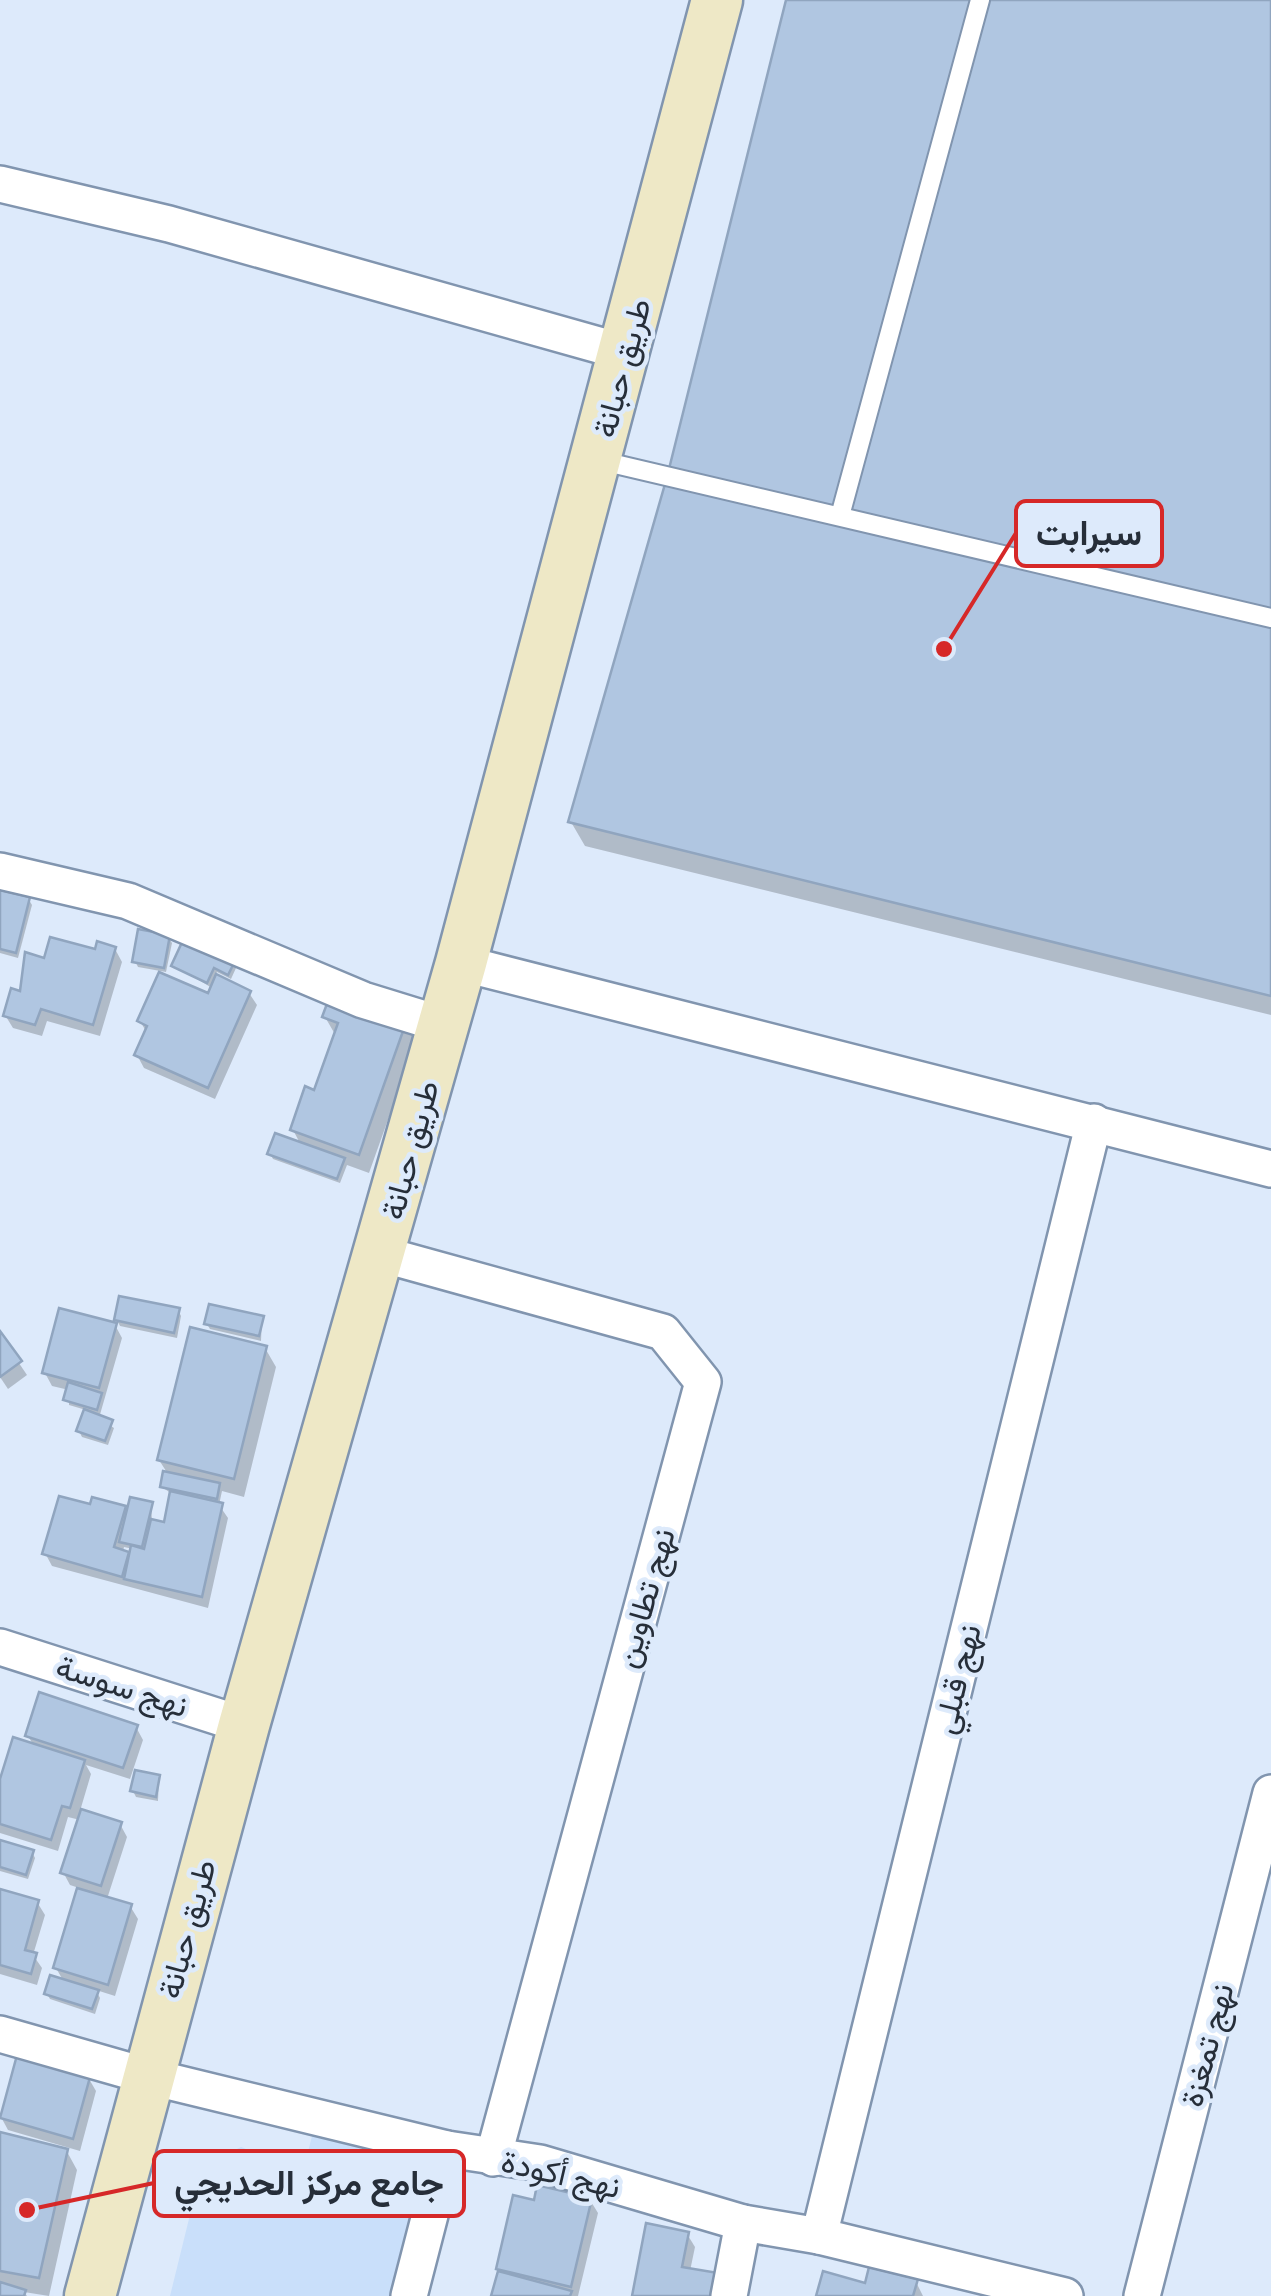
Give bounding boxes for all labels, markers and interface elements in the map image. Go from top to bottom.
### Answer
street label: طريق حبانة [585,294,660,442]
callout: سيرابت [1016,501,1162,566]
text: سيرابت [1036,512,1142,555]
street label: طريق حبانة [373,1076,448,1224]
street label: نهج تطاوين [607,1524,686,1673]
street label: نهج قبلي [925,1620,996,1739]
street label: نهج سوسة [50,1647,193,1728]
street label: طريق حبانة [150,1855,225,2003]
street label: نهج تمغزة [1172,1979,1245,2112]
street label: نهج أكودة [497,2142,624,2209]
callout: جامع مركز الحديجي [154,2151,464,2216]
text: جامع مركز الحديجي [174,2162,444,2212]

